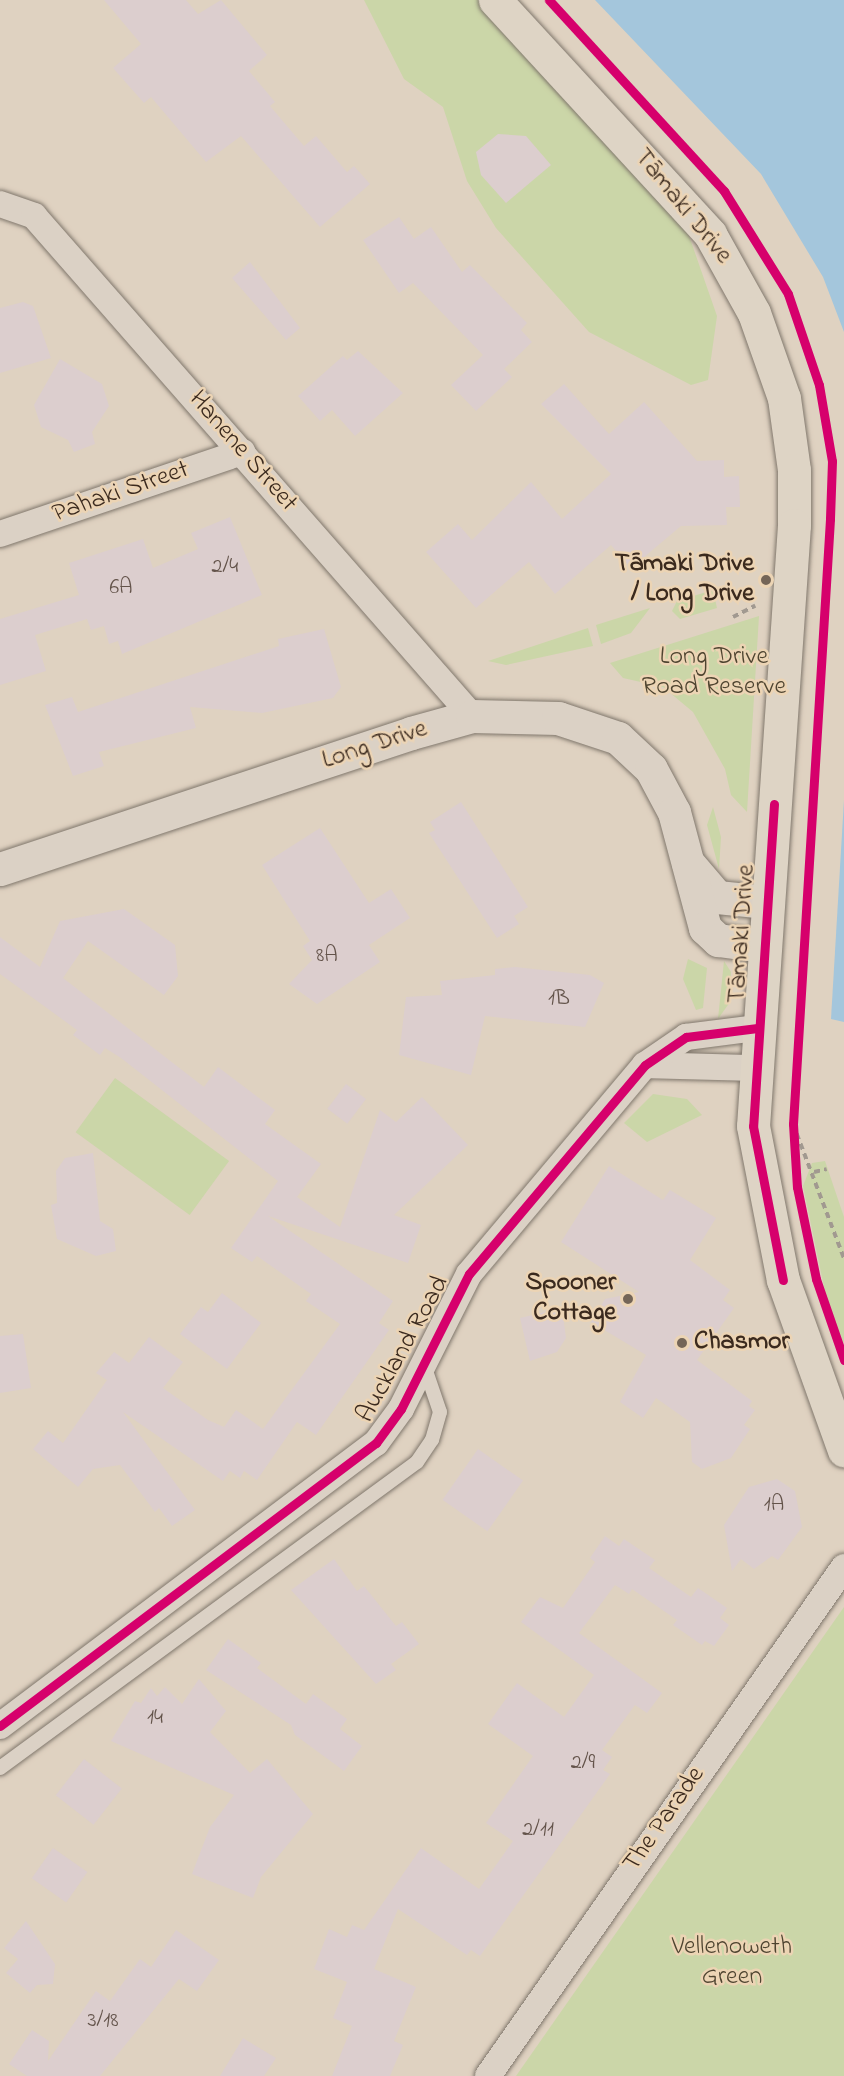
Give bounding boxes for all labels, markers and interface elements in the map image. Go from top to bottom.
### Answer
street label: Tāmaki Drive [626,143,738,271]
street label: Hanene Street [181,385,303,519]
street label: Pahaki Street [49,455,193,531]
place label: Tāmaki Drive / Long Drive [615,549,754,610]
house number: 2/4 [212,555,238,581]
marker: Tāmaki Drive / Long Drive [759,573,773,587]
house number: 6A [109,576,133,602]
park label: Long Drive Road Reserve [642,642,786,704]
street label: Long Drive [319,714,431,778]
street label: Tāmaki Drive [723,864,763,1004]
house number: 8A [316,944,338,970]
house number: 1B [548,987,570,1013]
place label: Spooner Cottage [526,1268,616,1330]
street label: Auckland Road [351,1271,457,1429]
marker: Spooner Cottage [621,1292,635,1306]
place label: Chasmor [694,1327,790,1359]
marker: Chasmor [675,1336,689,1350]
house number: 1A [764,1493,784,1519]
house number: 14 [147,1706,163,1732]
house number: 2/9 [571,1751,595,1777]
street label: The Parade [617,1761,713,1879]
house number: 2/11 [522,1818,554,1844]
park label: Vellenoweth Green [672,1932,792,1994]
house number: 3/18 [87,2009,119,2035]

